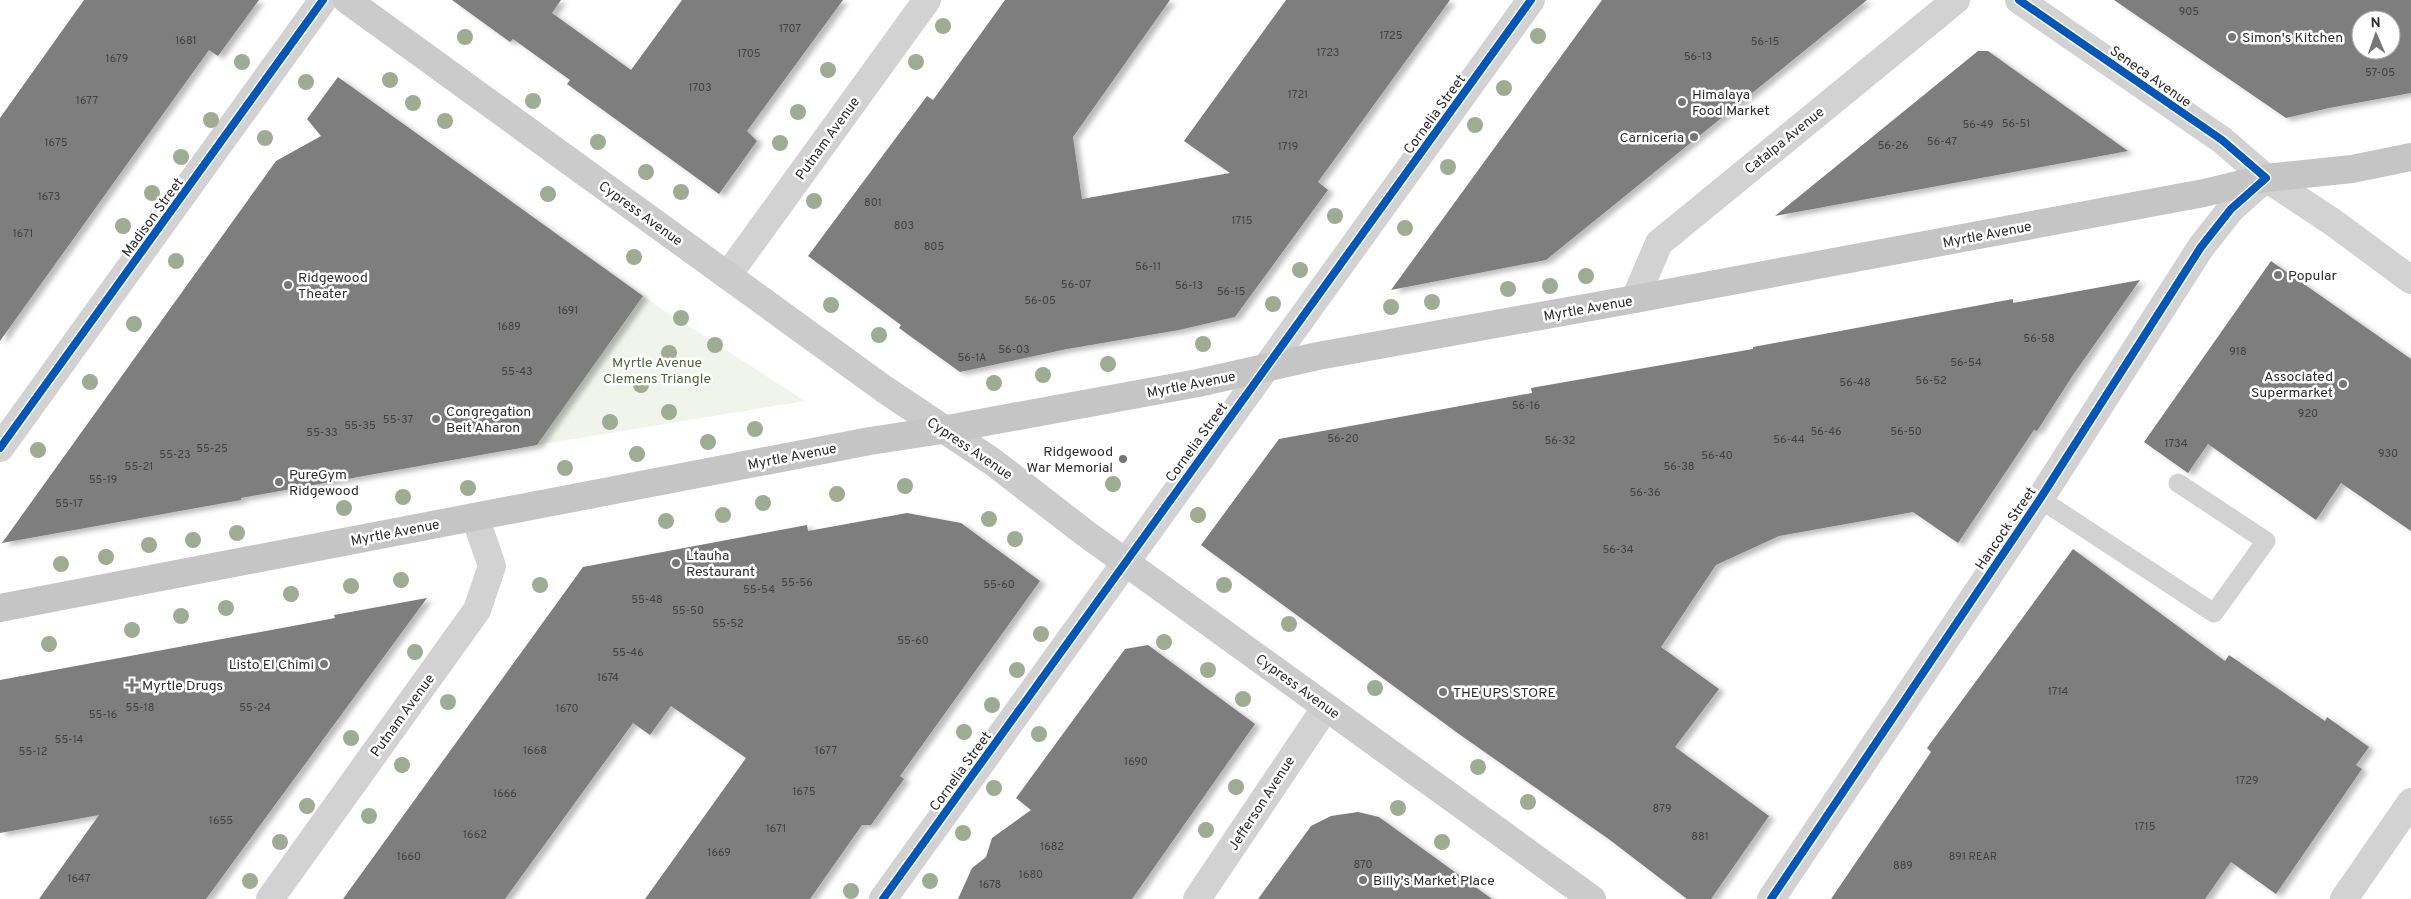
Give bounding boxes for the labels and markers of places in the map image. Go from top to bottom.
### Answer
place label: Simon's Kitchen [2242,30,2343,47]
marker: Simon's Kitchen [2226,31,2238,43]
place label: Himalaya Food Market [1692,87,1769,120]
marker: Himalaya Food Market [1676,96,1688,108]
place label: Carniceria [1620,130,1684,147]
marker: Carniceria [1688,131,1700,143]
place label: Popular [2288,268,2338,285]
marker: Popular [2272,269,2284,281]
place label: Ridgewood Theater [298,270,368,303]
marker: Ridgewood Theater [282,279,294,291]
place label: Associated Supermarket [2251,369,2333,402]
marker: Associated Supermarket [2337,378,2349,390]
place label: Congregation Beit Aharon [446,404,531,437]
marker: Congregation Beit Aharon [430,413,442,425]
place label: Ridgewood War Memorial [1027,444,1113,477]
marker: Ridgewood War Memorial [1117,453,1129,465]
place label: PureGym Ridgewood [289,467,359,500]
marker: PureGym Ridgewood [273,476,285,488]
place label: Ltauha Restaurant [686,548,755,581]
marker: Ltauha Restaurant [670,557,682,569]
place label: Listo El Chimi [229,657,314,674]
marker: Listo El Chimi [318,658,330,670]
place label: Myrtle Drugs [142,678,223,695]
marker: Myrtle Drugs [126,679,138,691]
place label: THE UPS STORE [1453,685,1556,702]
marker: THE UPS STORE [1437,686,1449,698]
place label: Billy's Market Place [1373,873,1495,890]
marker: Billy's Market Place [1357,874,1369,886]

